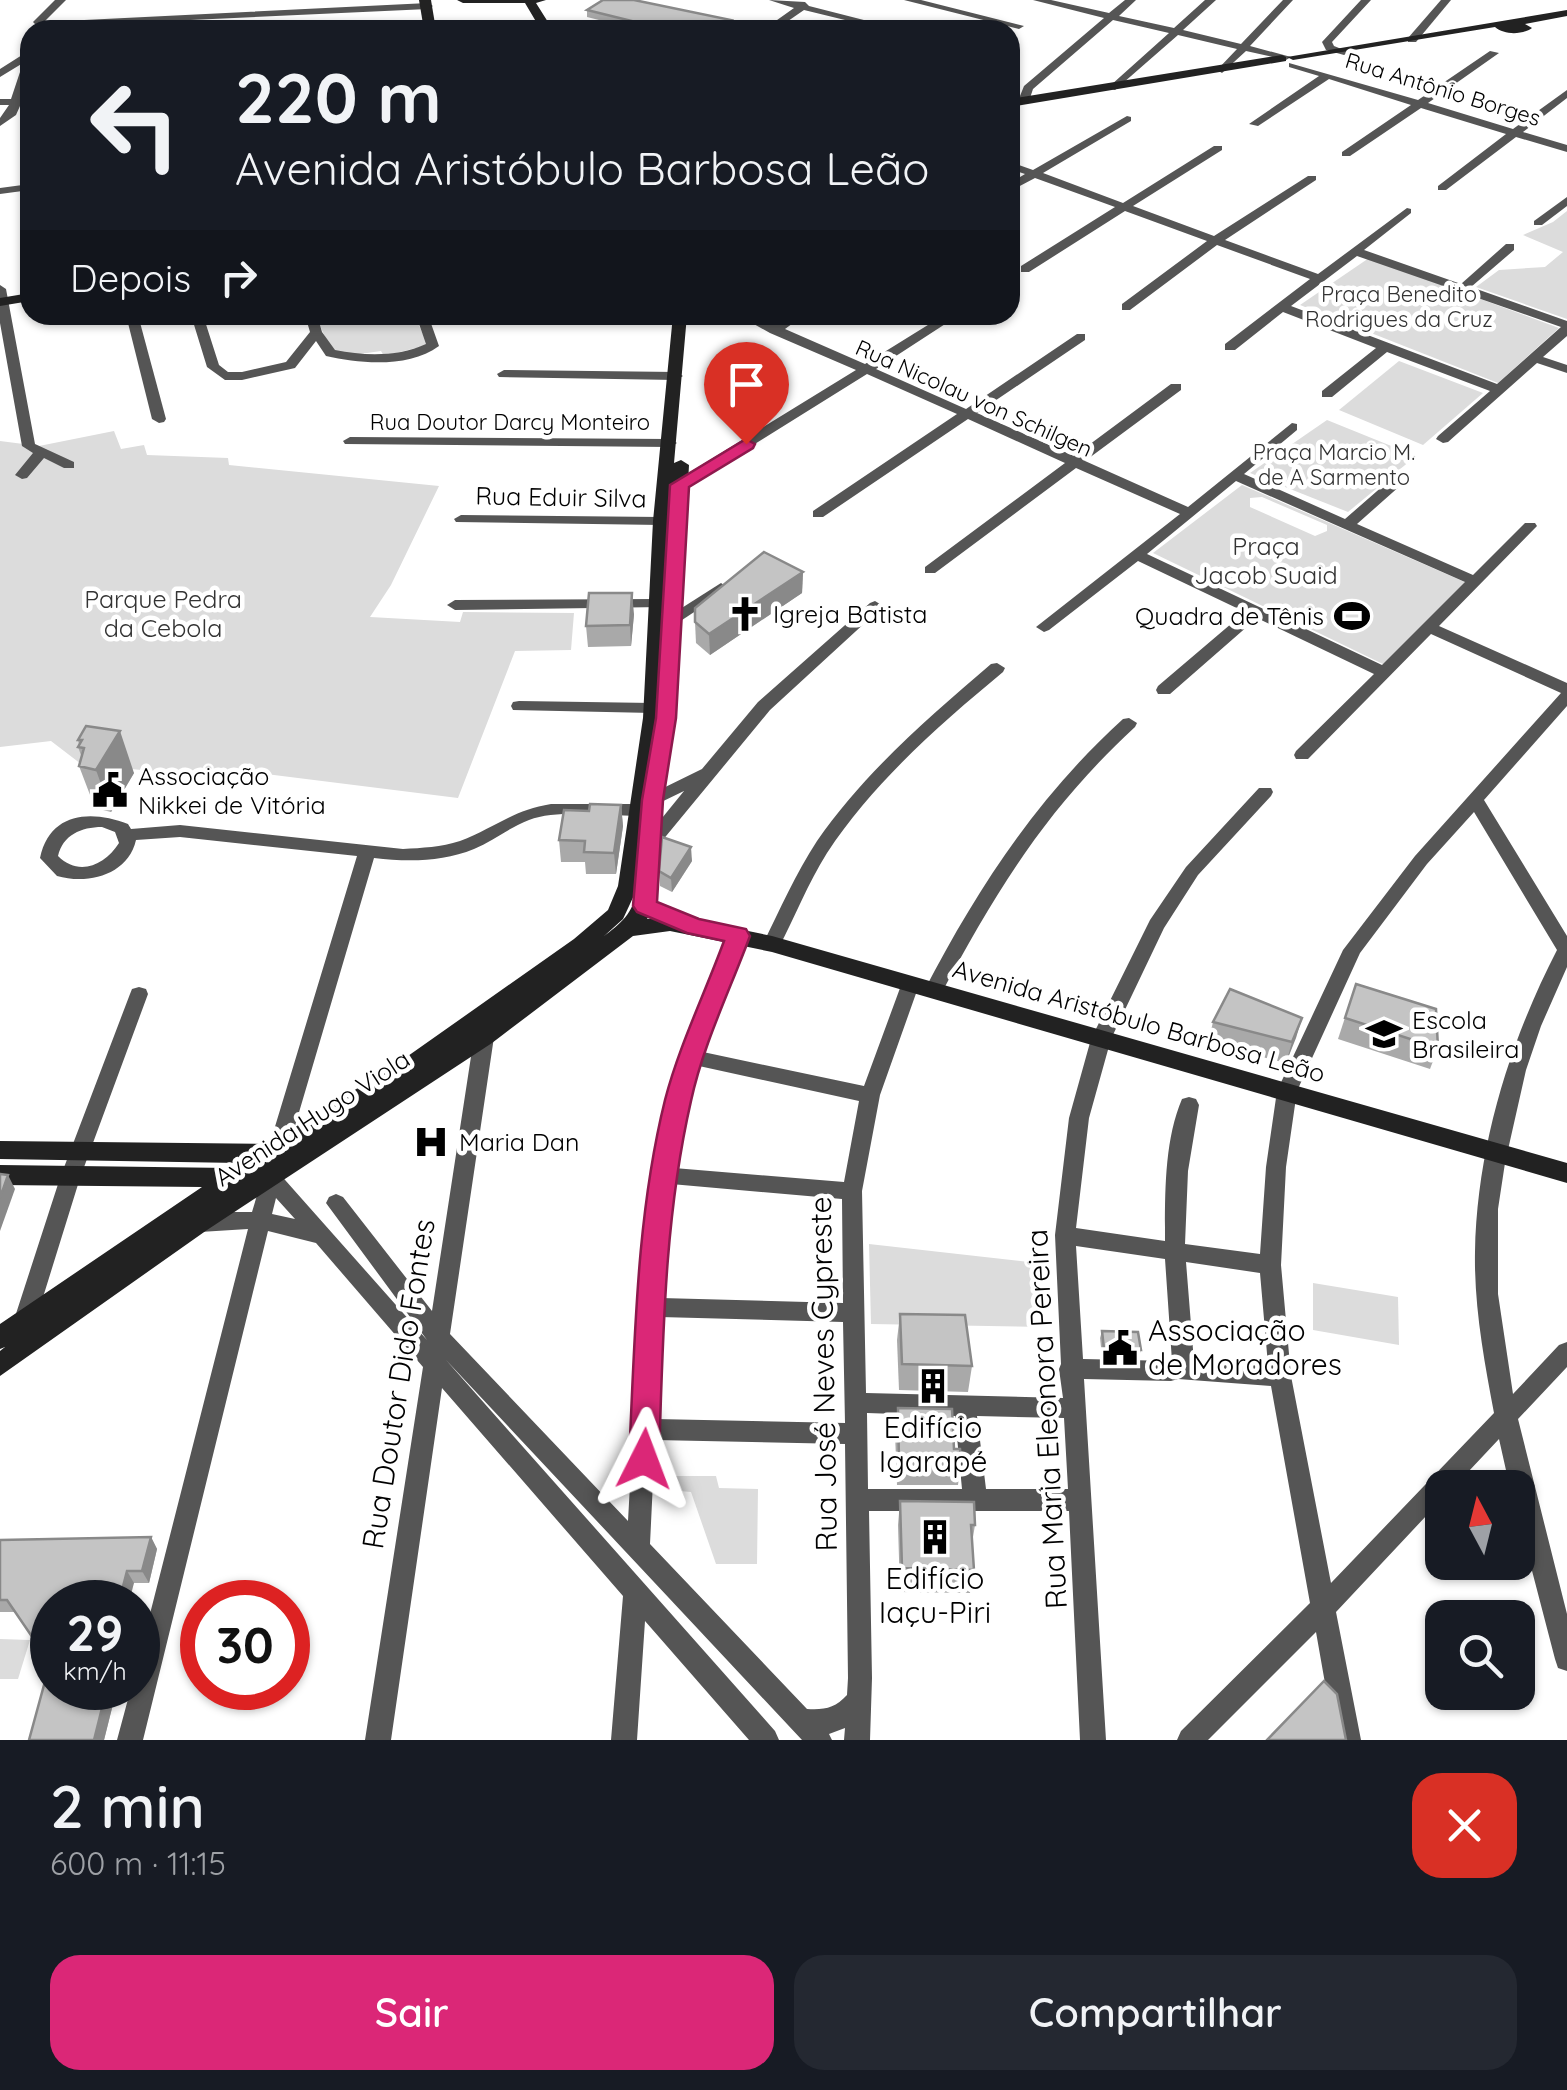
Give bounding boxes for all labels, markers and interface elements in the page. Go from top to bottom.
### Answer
street label: Rua Antônio Borges [1342,46,1544,132]
text: 220 m [235,53,442,141]
icon: left [70,60,200,190]
text: Avenida Aristóbulo Barbosa Leão [235,140,930,196]
icon: right [211,250,266,305]
text: Depois [70,254,191,302]
park label: Praça Benedito Rodrigues da Cruz [1305,280,1493,333]
street label: Rua Nicolau von Schilgen [851,333,1097,463]
pin [704,342,789,445]
icon: arrive [719,357,774,412]
street label: Rua Doutor Darcy Monteiro [370,408,650,436]
park label: Praça Marcio M. de A Sarmento [1253,438,1415,491]
street label: Rua Eduir Silva [475,480,647,513]
park label: Praça Jacob Suaid [1194,530,1338,590]
park label: Parque Pedra da Cebola [84,583,242,643]
church icon: Igreja Batista [726,595,764,633]
sports icon: Quadra de Tênis [1333,597,1371,635]
place label: Igreja Batista [773,598,927,629]
place label: Quadra de Tênis [1135,600,1324,631]
place label: Associação Nikkei de Vitória [138,760,326,820]
public building icon: Associação Nikkei de Vitória [91,771,129,809]
street label: Avenida Aristóbulo Barbosa Leão [949,952,1329,1089]
place label: Escola Brasileira [1412,1004,1519,1064]
school or university icon: Escola Brasileira [1365,1015,1403,1053]
street label: Avenida Hugo Viola [208,1043,415,1192]
hospital icon: Maria Dan [412,1123,450,1161]
place label: Maria Dan [459,1126,579,1157]
street label: Rua José Neves Cypreste [801,1196,845,1552]
street label: Rua Doutor Dido Fontes [353,1216,443,1552]
street label: Rua Maria Eleonora Pereira [1017,1228,1075,1610]
place label: Associação de Moradores [1148,1311,1342,1383]
public building icon: Associação de Moradores [1101,1329,1139,1367]
building icon: Edifício Igarapé [914,1367,952,1405]
position arrow [592,1407,696,1511]
place label: Edifício Igarapé [879,1408,987,1480]
north arrow [1425,1470,1535,1580]
map controls [1425,1470,1535,1710]
building icon: Edifício Iaçu-Piri [916,1518,954,1556]
place label: Edifício Iaçu-Piri [879,1559,991,1631]
speed limit sign: 30 [180,1580,310,1710]
button: search [1425,1600,1535,1710]
text: 29 [67,1601,123,1664]
text: km/h [63,1655,127,1686]
text: 2 min [50,1768,205,1843]
button: close [1412,1773,1517,1878]
text: 600 m · 11:15 [50,1843,226,1883]
button: Sair [50,1955,774,2070]
button: Compartilhar [794,1955,1517,2070]

